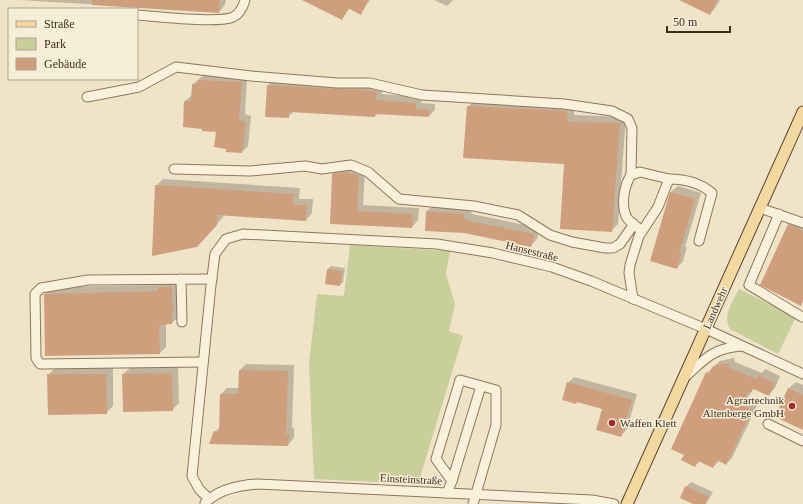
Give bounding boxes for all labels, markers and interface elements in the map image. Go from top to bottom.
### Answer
legend [8,8,138,80]
scale bar [667,8,730,34]
text: 50 m [673,15,698,29]
text: Straße [44,17,75,31]
text: Park [44,37,66,51]
text: Gebäude [44,57,87,71]
street label: Hansestraße [504,239,560,263]
street label: Landwehr [700,285,730,331]
place label: Agrartechnik Altenberge GmbH [703,394,784,419]
marker: Agrartechnik Altenberge GmbH [787,401,797,411]
place label: Waffen Klett [620,417,677,429]
marker: Waffen Klett [607,418,617,428]
street label: Einsteinstraße [380,471,443,487]

